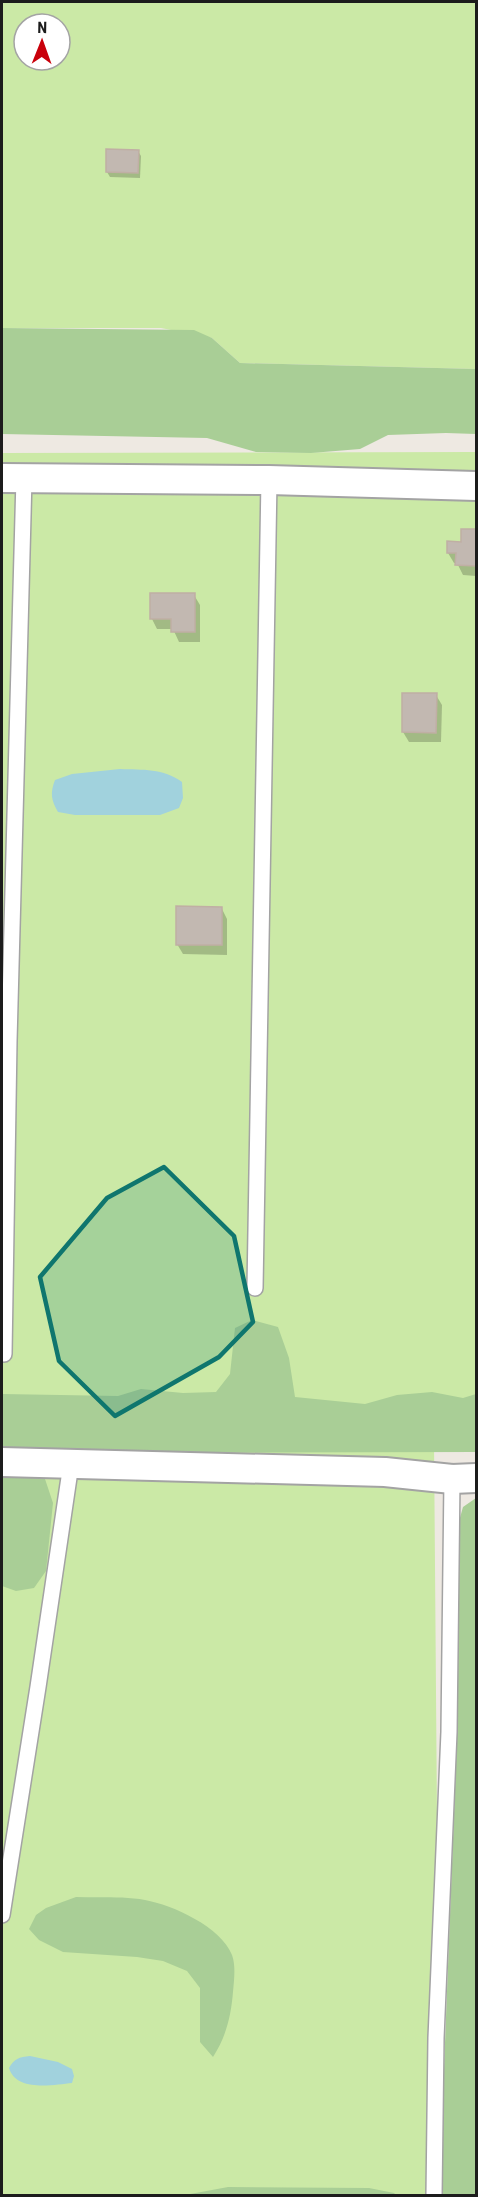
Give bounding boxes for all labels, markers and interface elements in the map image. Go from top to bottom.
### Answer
north arrow [12,12,72,72]
text: N [37,18,47,37]

